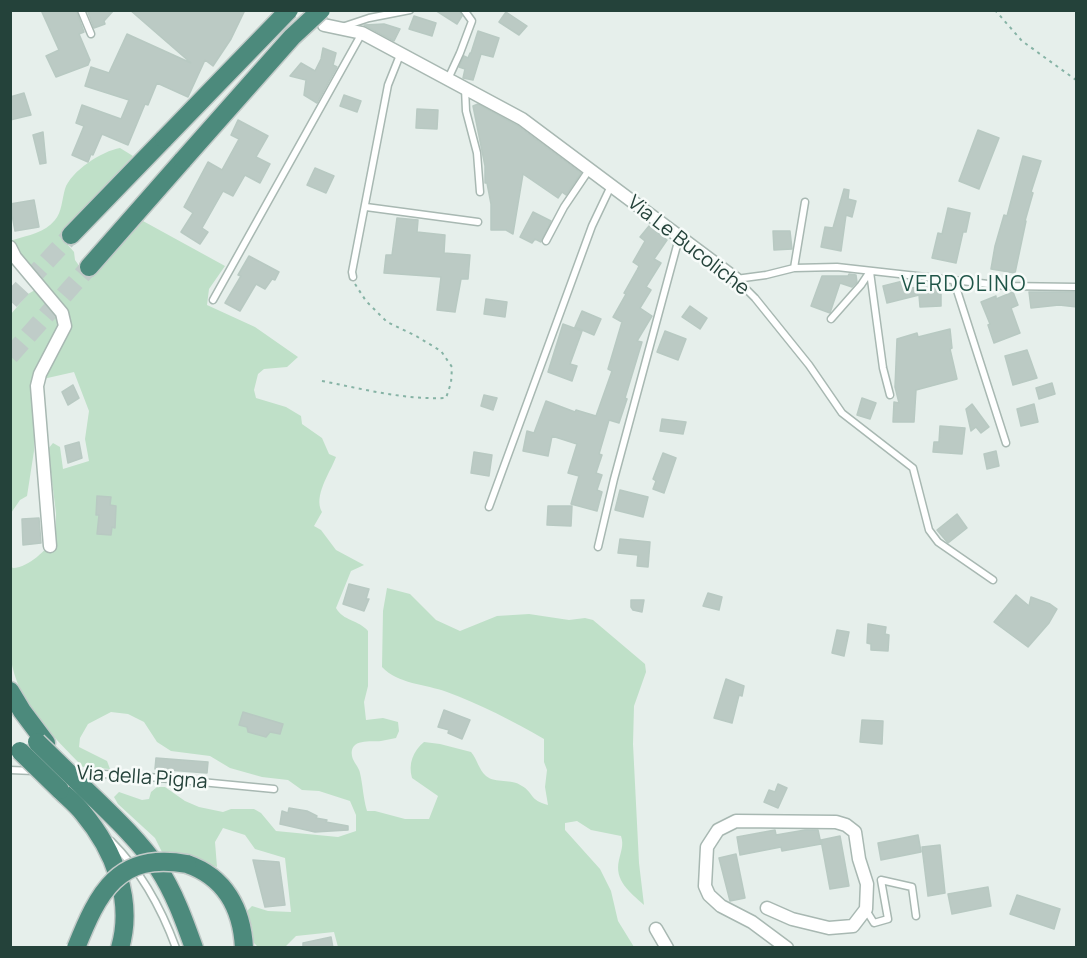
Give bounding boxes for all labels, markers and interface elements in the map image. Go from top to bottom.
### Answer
street label: Via Le Bucoliche [622,191,754,301]
district label: VERDOLINO [901,272,1027,298]
street label: Via della Pigna [76,761,208,795]

